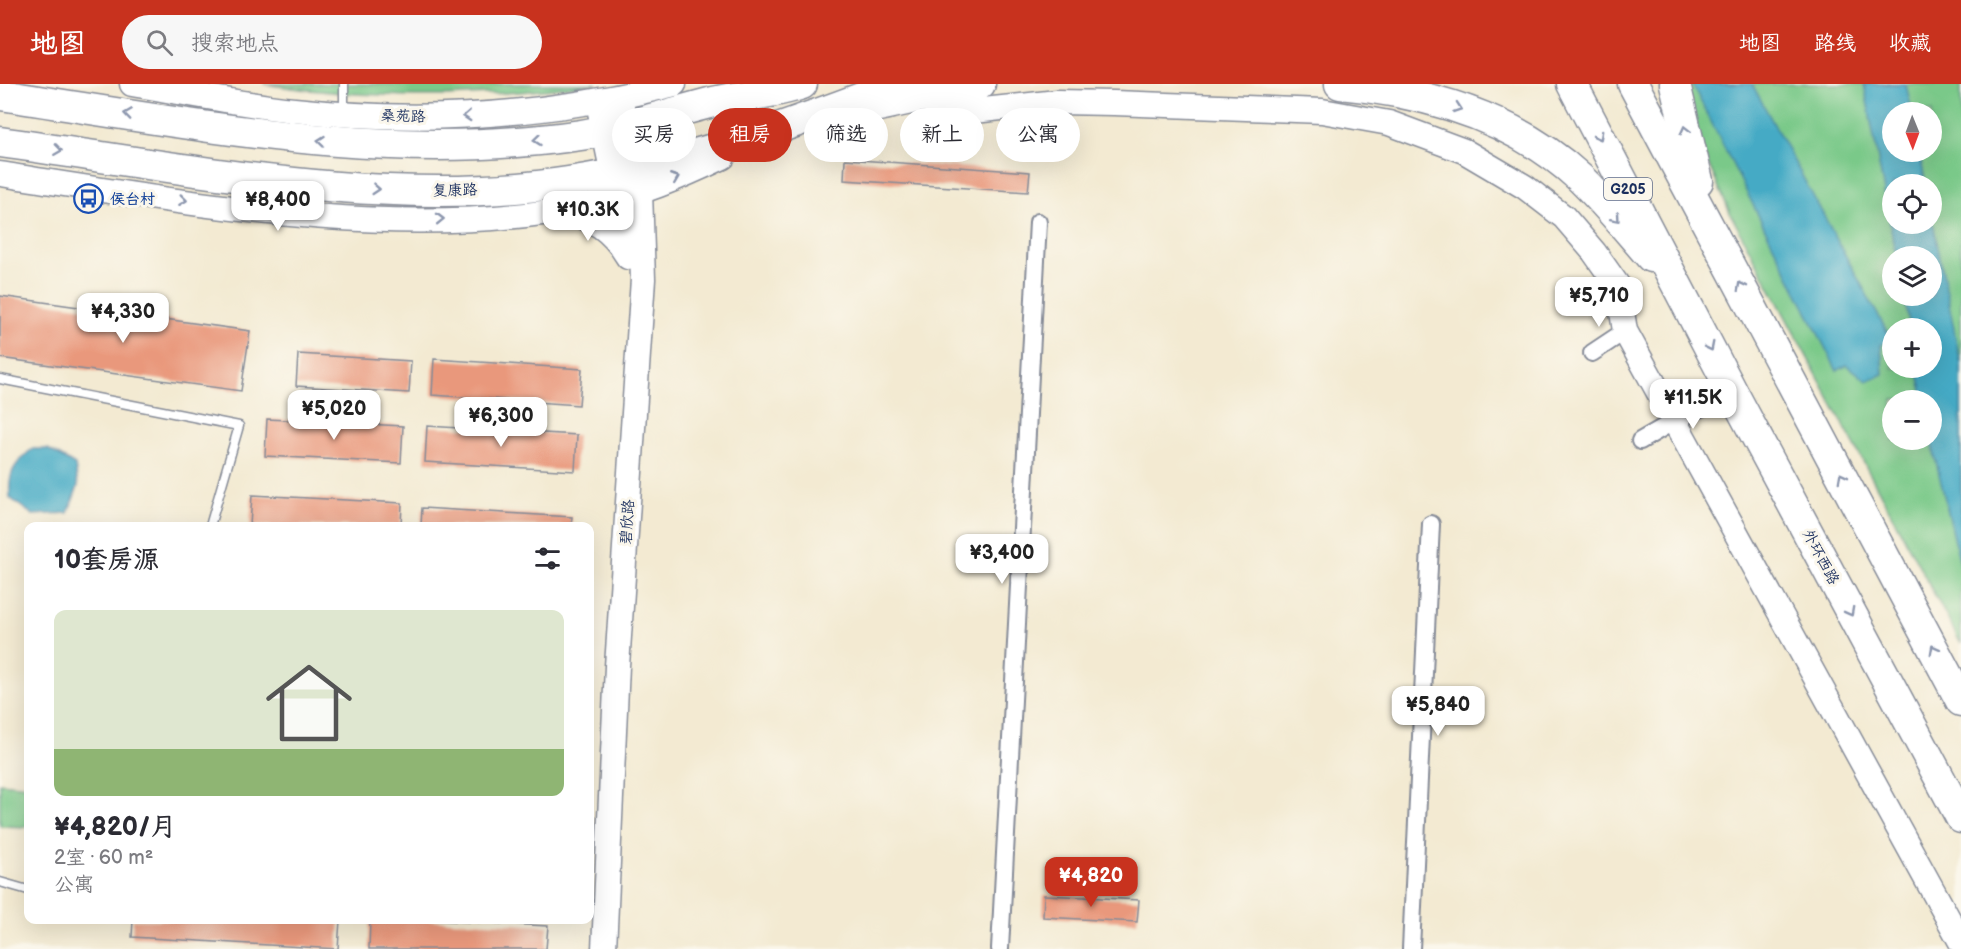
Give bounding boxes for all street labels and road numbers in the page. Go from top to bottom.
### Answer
street label: 桑苑路 [380,107,426,126]
road number: G205 [1604,178,1652,200]
street label: 复康路 [432,181,478,200]
street label: 碧欣路 [616,499,639,545]
street label: 外环西路 [1798,526,1843,588]

